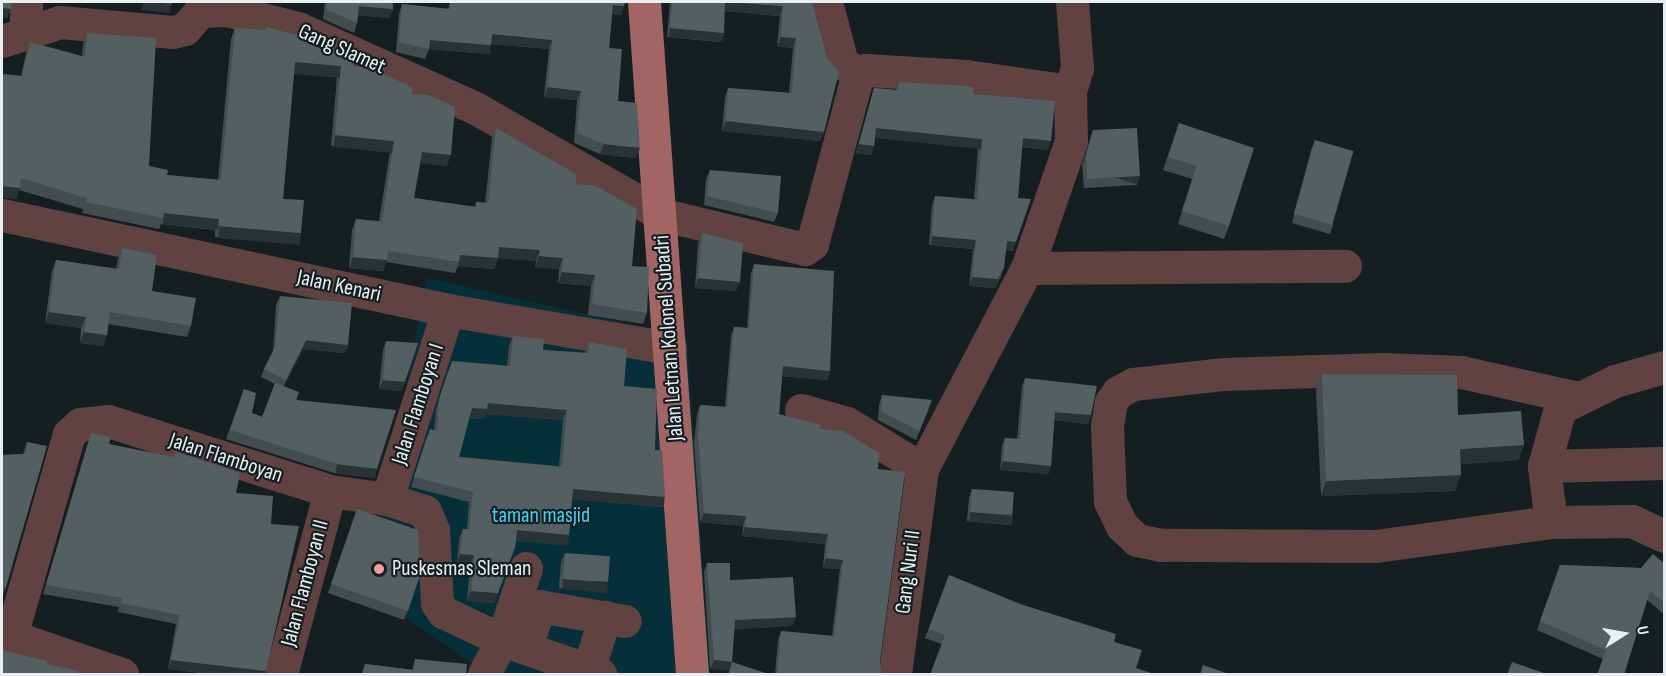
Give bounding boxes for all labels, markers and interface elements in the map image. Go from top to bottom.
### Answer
street label: Gang Slamet [294,18,390,80]
street label: Jalan Letnan Kolonel Subadri [649,234,689,442]
street label: Jalan Kenari [295,264,383,308]
street label: Jalan Flamboyan I [386,340,450,468]
street label: Jalan Flamboyan [166,427,286,489]
park label: taman masjid [492,503,590,529]
street label: Jalan Flamboyan II [275,517,335,649]
street label: Gang Nuri II [890,529,926,615]
place label: Puskesmas Sleman [392,556,532,582]
marker: Puskesmas Sleman [370,560,388,578]
north arrow [1594,604,1654,664]
text: U [1632,625,1652,636]

